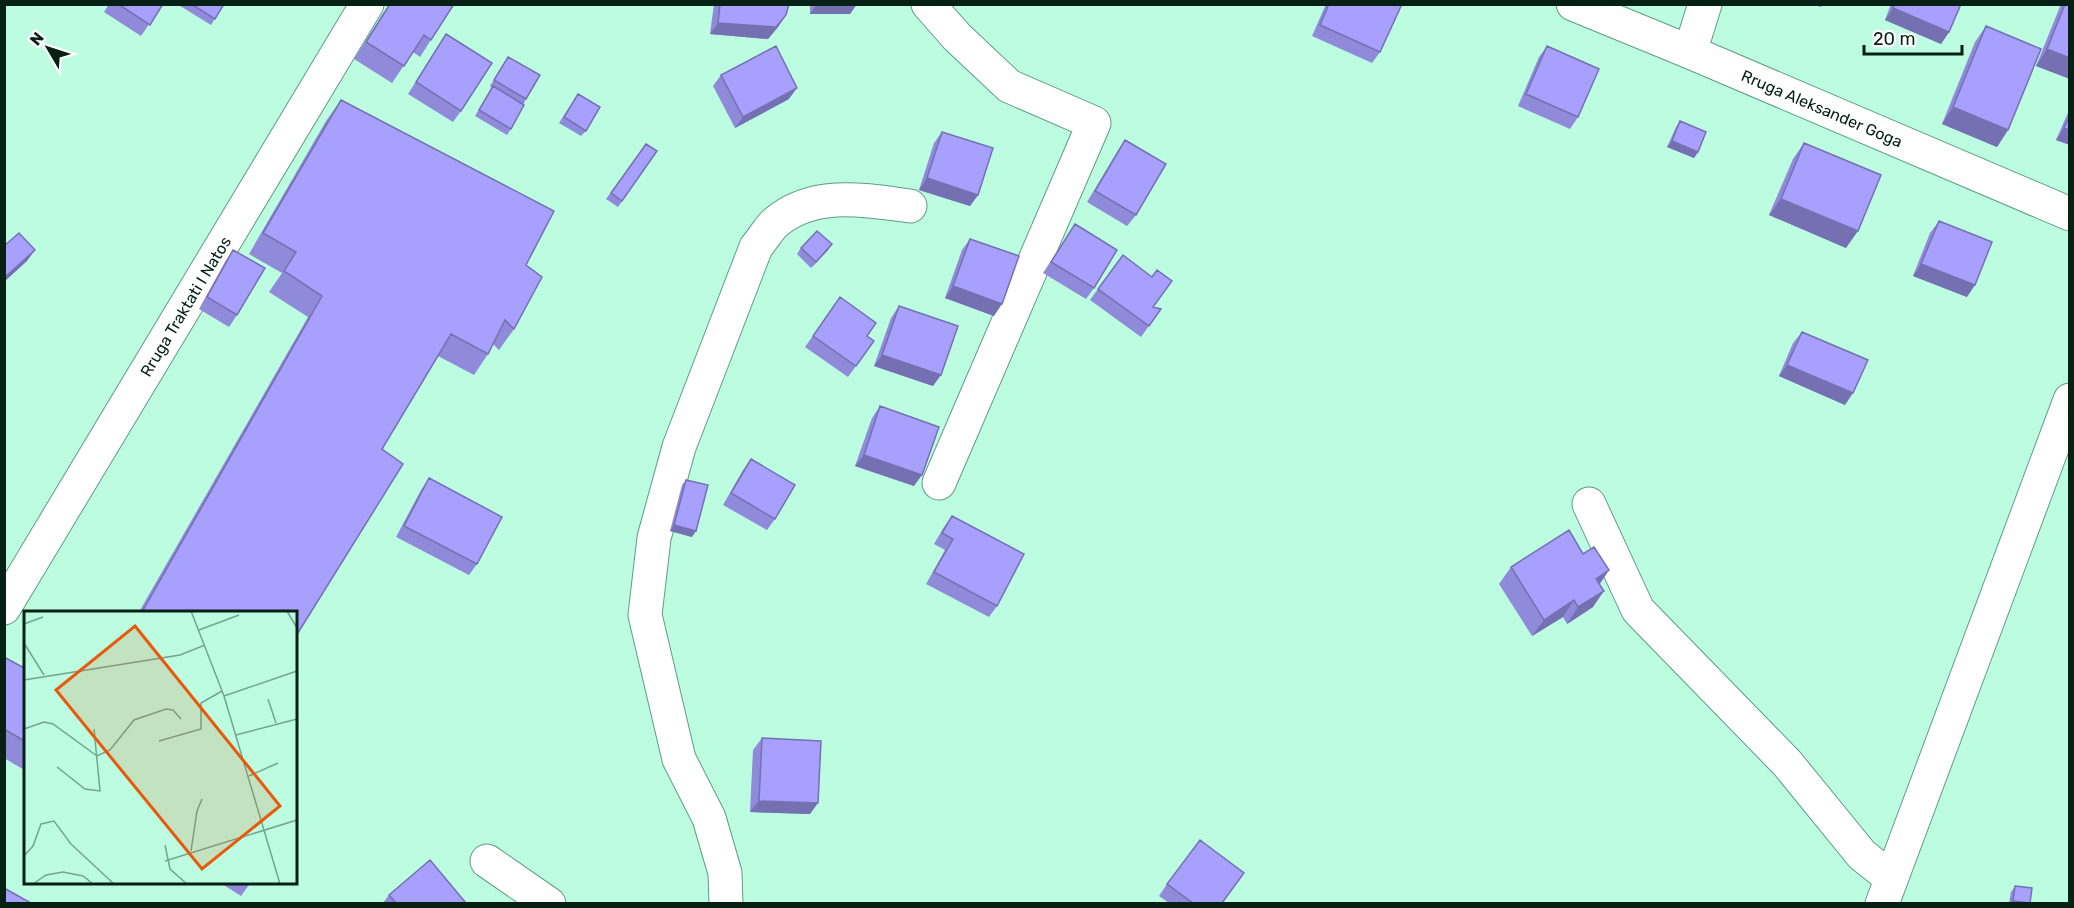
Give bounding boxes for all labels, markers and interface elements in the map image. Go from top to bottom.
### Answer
north arrow [18,18,78,78]
scale bar [1864,18,1962,56]
text: N [26,28,48,49]
text: 20 m [1873,28,1915,50]
street label: Rruga Aleksander Goga [1739,66,1905,151]
street label: Rruga Traktati I Natos [136,233,235,380]
inset map [24,611,297,884]

